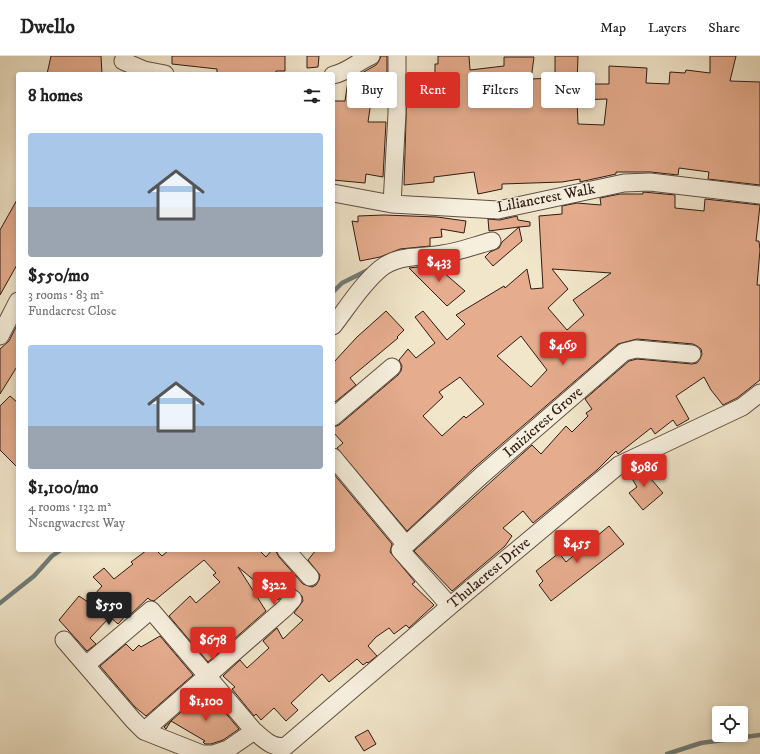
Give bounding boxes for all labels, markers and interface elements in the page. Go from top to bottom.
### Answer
text: Dwello [20,16,75,39]
text: Map [600,19,626,37]
text: Layers [648,19,686,37]
text: Share [708,19,740,37]
chip: Buy [347,72,397,108]
chip: Rent [405,72,460,108]
chip: Filters [468,72,533,108]
chip: New [541,72,595,108]
text: 8 homes [28,85,83,107]
icon: filters [301,85,323,107]
icon: home [140,159,212,231]
street label: Liliancrest Walk [495,179,597,217]
pin: $433 [415,249,463,283]
text: $433 [427,254,451,270]
text: $550/mo [28,265,89,287]
text: 3 rooms · 83 m² [28,287,104,303]
text: Fundacrest Close [28,303,116,319]
pin: $469 [539,332,587,366]
text: $469 [549,337,577,353]
icon: home [140,371,212,443]
street label: Imizicrest Grove [499,382,587,462]
pin: $986 [620,454,668,488]
text: $986 [631,459,657,475]
text: $1,100/mo [28,477,98,499]
text: 4 rooms · 132 m² [28,499,111,515]
text: Nsengwacrest Way [28,515,125,531]
pin: $455 [553,530,601,564]
street label: Thulacrest Drive [444,533,534,613]
text: $455 [563,535,591,551]
pin: $322 [250,572,298,606]
text: $322 [262,577,286,593]
pin: $550 [85,592,133,626]
text: $550 [95,597,123,613]
pin: $678 [189,627,237,661]
text: $678 [199,632,227,648]
pin: $1,100 [173,688,239,722]
text: $1,100 [189,693,223,709]
map controls [712,706,748,742]
button: locate [712,706,748,742]

